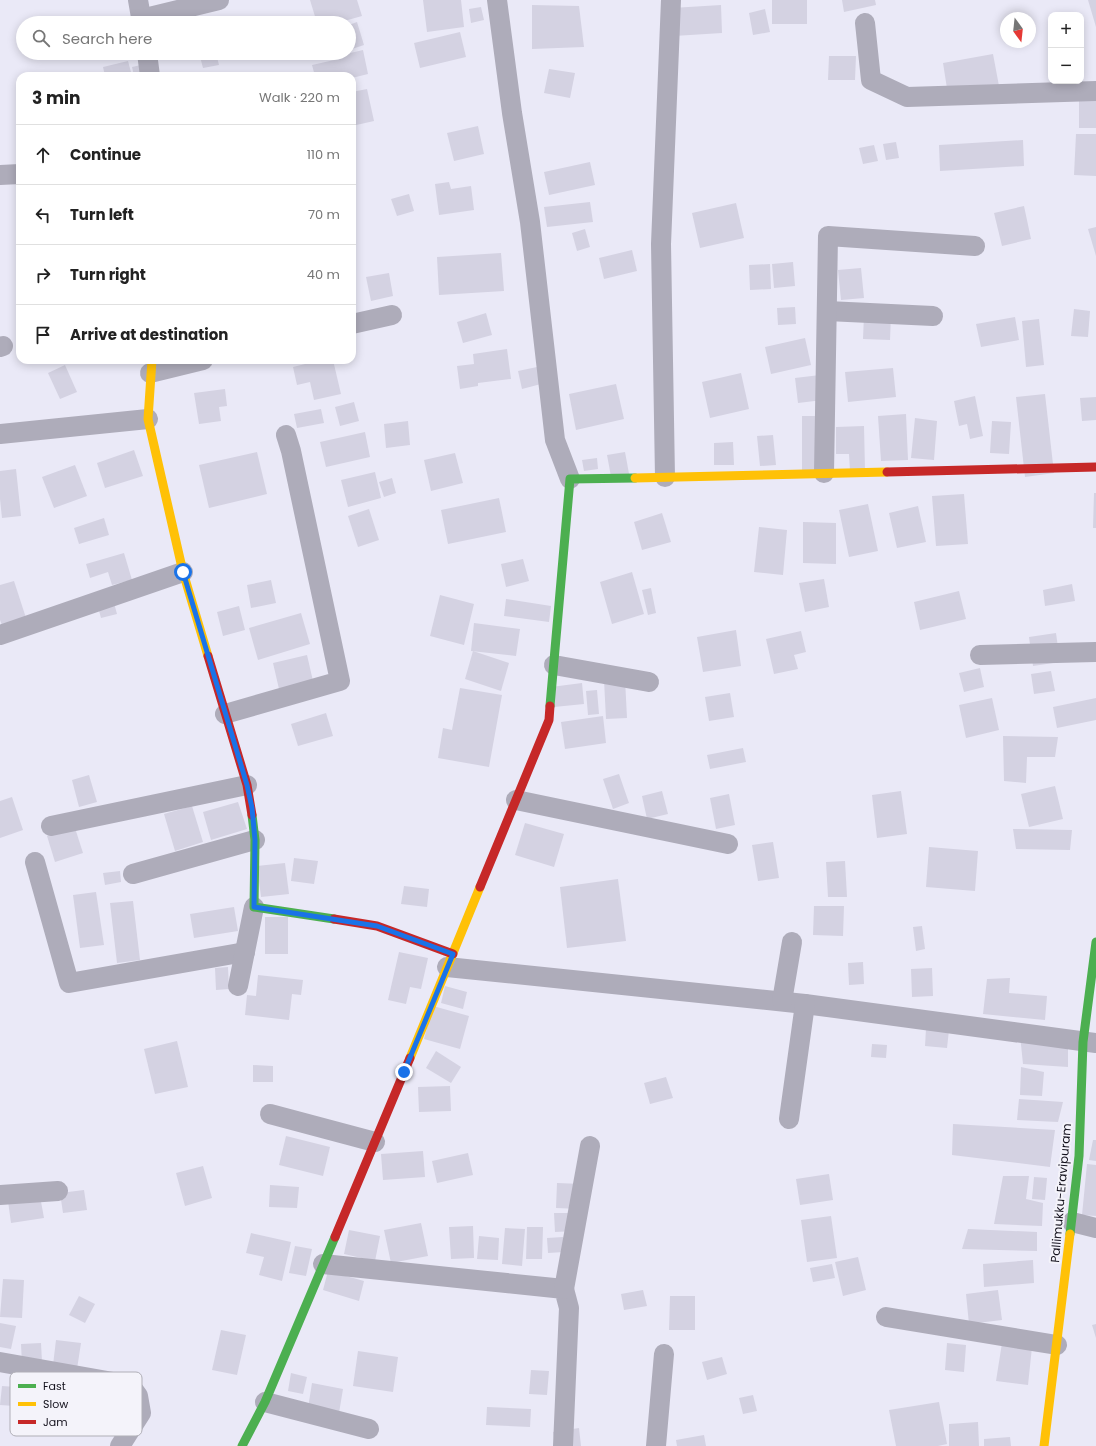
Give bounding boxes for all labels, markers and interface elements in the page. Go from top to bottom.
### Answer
north arrow [1000,12,1036,48]
map controls [1048,12,1084,84]
button: + [1048,12,1084,48]
search box [16,16,356,60]
icon: search [30,27,52,49]
text: Search here [62,28,152,49]
button: − [1048,48,1084,84]
text: 3 min [32,86,80,110]
text: Walk · 220 m [259,88,340,107]
icon: ahead [32,144,54,166]
text: Continue [70,144,141,165]
text: 110 m [307,145,340,164]
icon: left [32,204,54,226]
text: Turn left [70,204,134,225]
text: 70 m [308,205,340,224]
icon: right [32,264,54,286]
text: Turn right [70,264,146,285]
text: 40 m [307,265,340,284]
icon: arrive [32,324,54,346]
text: Arrive at destination [70,324,228,345]
route start [174,563,192,581]
route end [395,1063,413,1081]
street label: Pallimukku-Eravipuram [1046,1123,1075,1263]
legend [10,1372,142,1436]
text: Fast [43,1378,66,1394]
text: Slow [43,1396,68,1412]
text: Jam [43,1414,68,1430]

